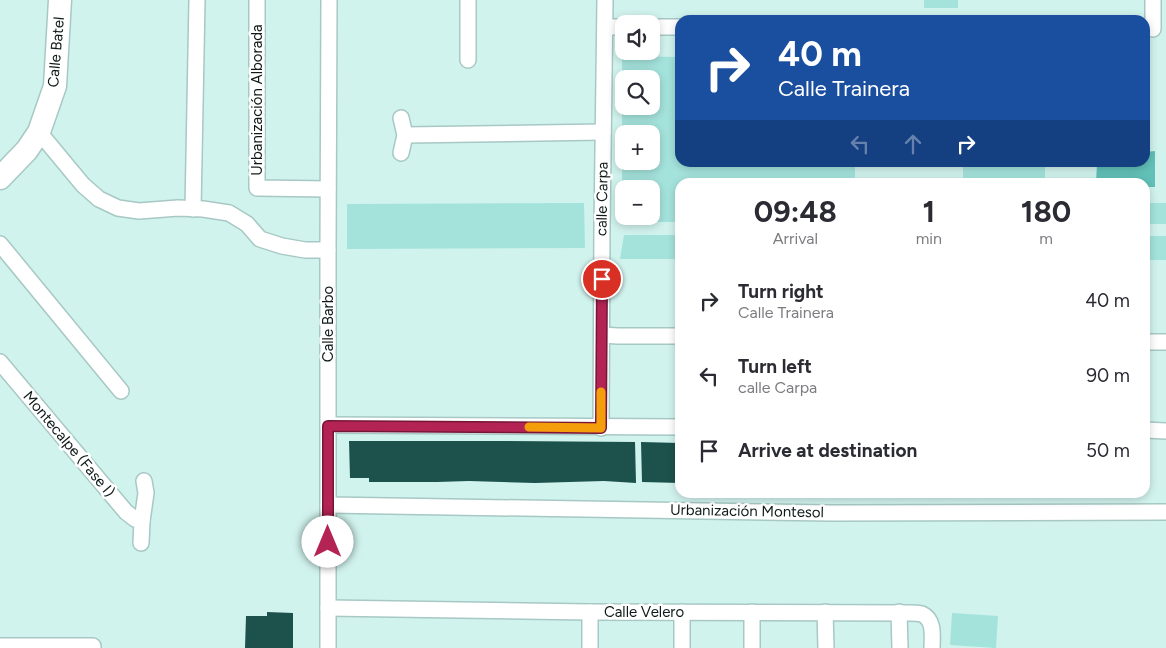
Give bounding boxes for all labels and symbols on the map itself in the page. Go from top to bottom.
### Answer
street label: Calle Batel [44,16,68,88]
street label: Urbanización Alborada [248,24,266,176]
street label: calle Carpa [592,162,612,236]
pin [581,258,623,300]
street label: Calle Barbo [319,286,337,362]
street label: Montecalpe (Fase I) [19,387,119,501]
street label: Urbanización Montesol [670,501,824,521]
position arrow [301,515,353,567]
street label: Calle Velero [604,603,684,621]

